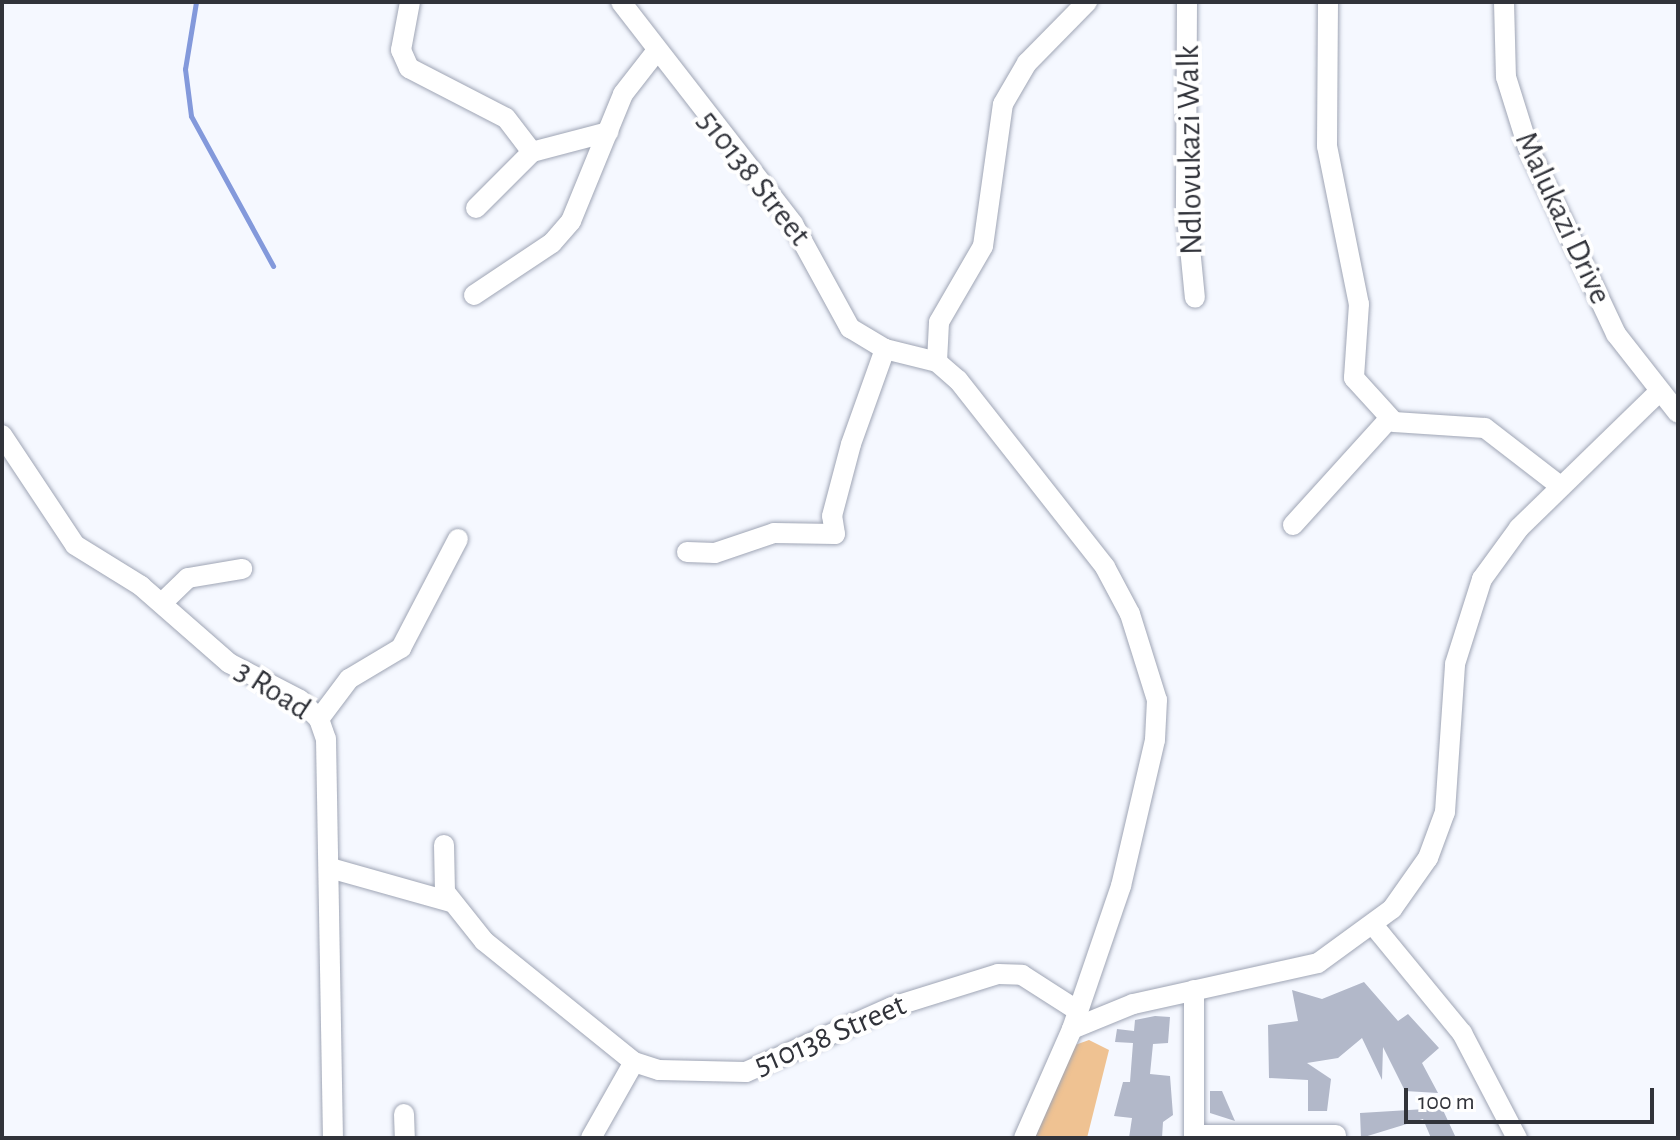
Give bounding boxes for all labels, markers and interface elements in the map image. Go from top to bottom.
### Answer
street label: Ndlovukazi Walk [1169,45,1211,255]
street label: 510138 Street [689,103,819,253]
street label: Malukazi Drive [1506,126,1620,310]
street label: 3 Road [228,652,318,728]
street label: 510138 Street [748,986,912,1084]
scale bar [1408,1072,1658,1122]
text: 100 m [1418,1090,1475,1114]

